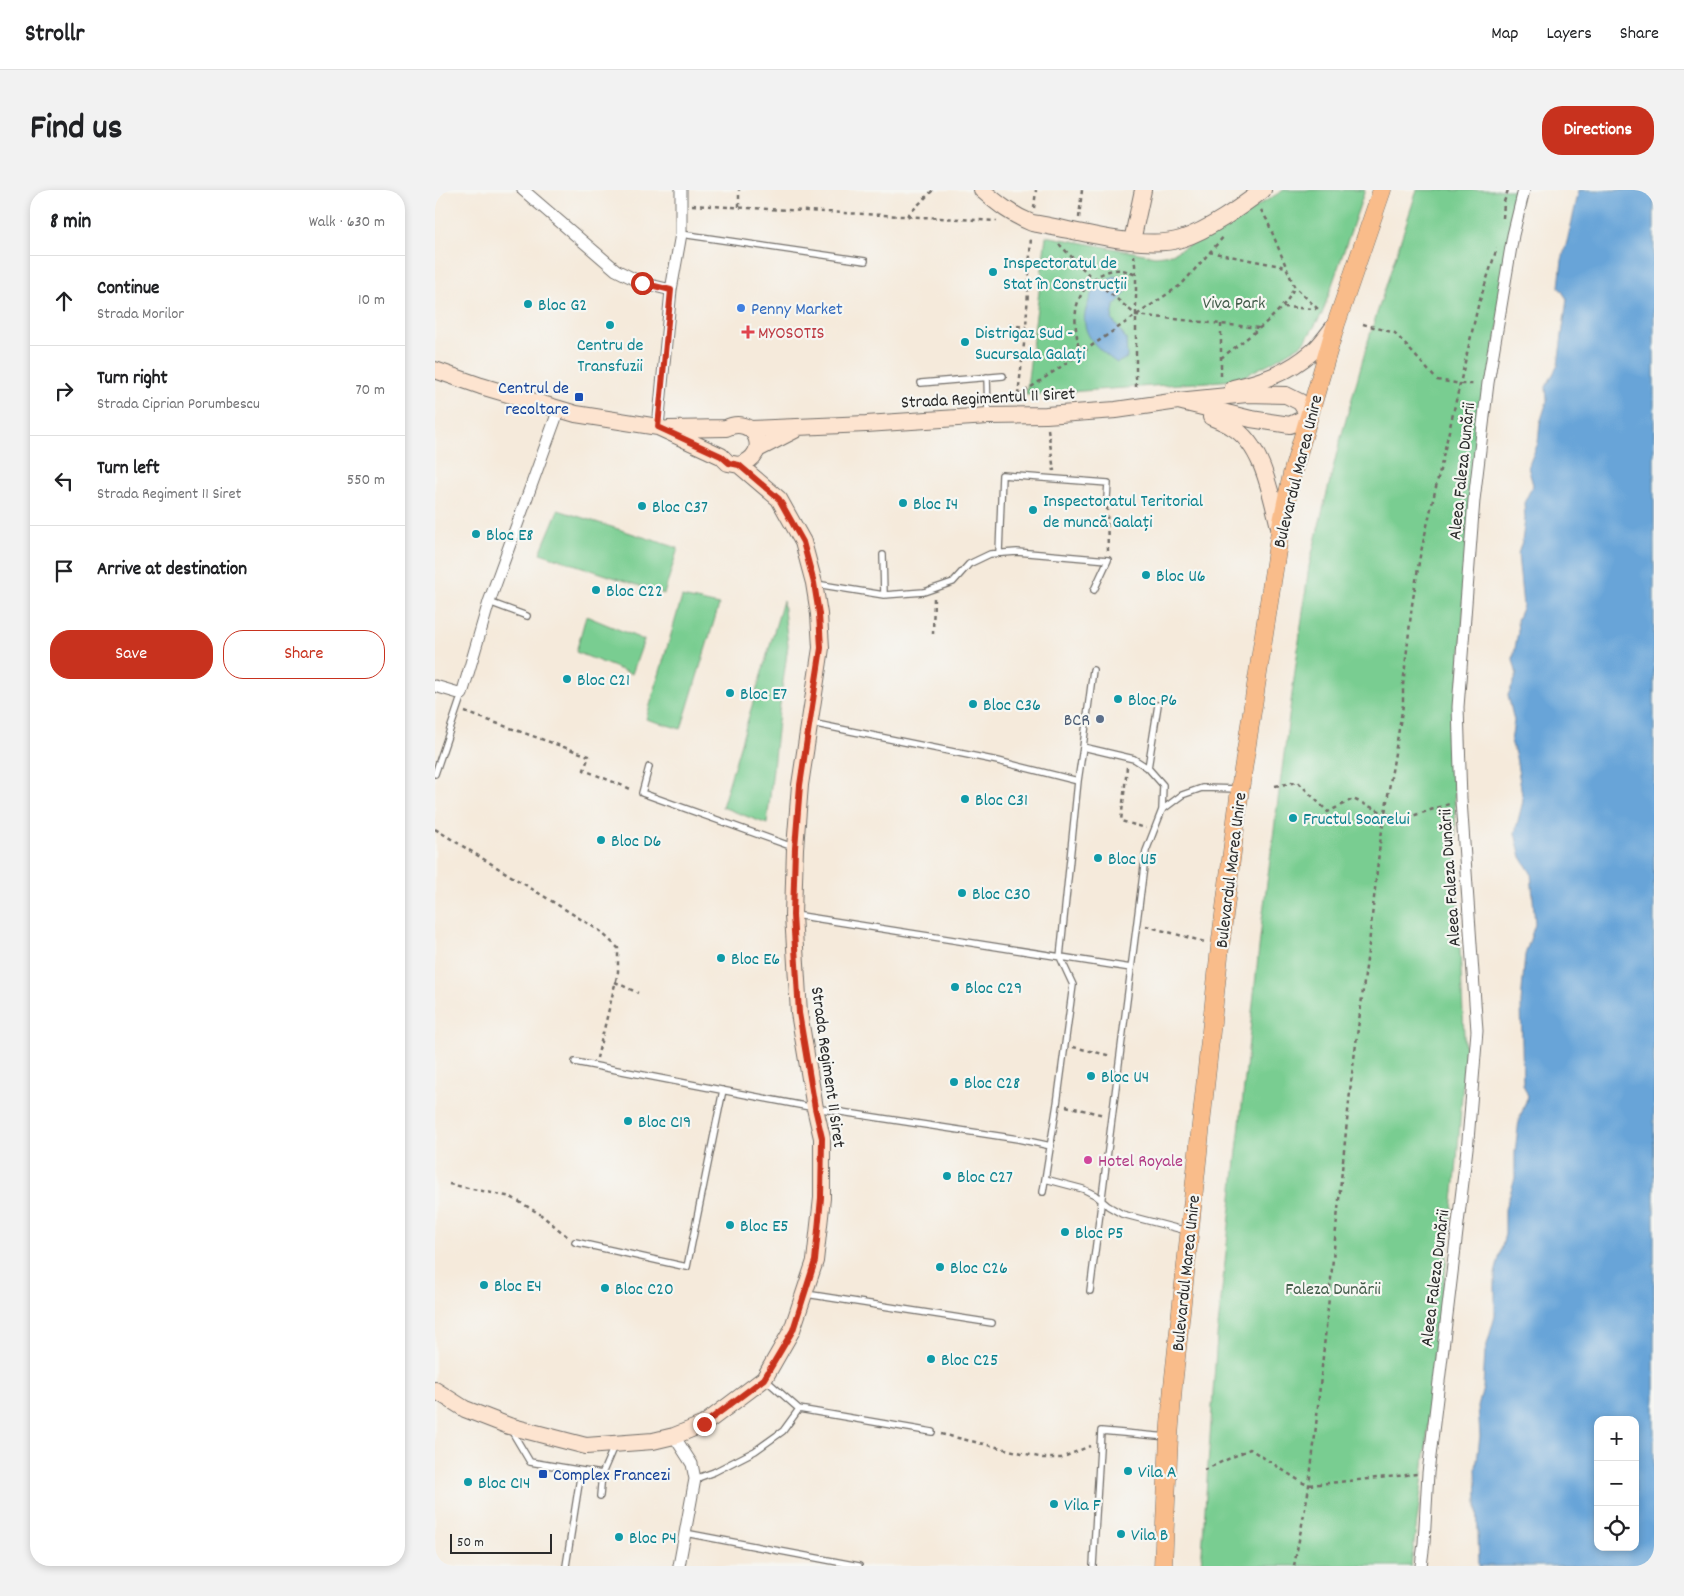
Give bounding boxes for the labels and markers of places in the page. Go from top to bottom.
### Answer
place label: Inspectoratul de Stat în Construcții [1003,252,1127,298]
marker: Inspectoratul de Stat în Construcții [987,266,999,278]
place label: Bloc G2 [538,294,587,319]
marker: Bloc G2 [522,298,534,310]
place label: Penny Market [751,298,843,323]
marker: Penny Market [735,302,747,314]
marker: Centru de Transfuzii [604,319,616,331]
place label: MYOSOTIS [758,322,825,347]
place label: Distrigaz Sud - Sucursala Galați [975,322,1085,368]
marker: MYOSOTIS [742,326,754,338]
place label: Centru de Transfuzii [577,334,643,380]
marker: Distrigaz Sud - Sucursala Galați [959,336,971,348]
place label: Centrul de recoltare [498,377,569,423]
marker: Centrul de recoltare [573,391,585,403]
place label: Inspectoratul Teritorial de muncă Galați [1043,490,1204,536]
place label: Bloc I4 [913,493,958,518]
place label: Bloc C37 [652,496,708,521]
marker: Bloc I4 [897,497,909,509]
marker: Bloc C37 [636,500,648,512]
marker: Inspectoratul Teritorial de muncă Galați [1027,504,1039,516]
place label: Bloc E8 [486,524,534,549]
marker: Bloc E8 [470,528,482,540]
place label: Bloc U6 [1156,565,1206,590]
marker: Bloc U6 [1140,569,1152,581]
place label: Bloc C22 [606,580,663,605]
marker: Bloc C22 [590,584,602,596]
place label: Bloc C21 [577,669,630,694]
marker: Bloc C21 [561,673,573,685]
place label: Bloc E7 [740,683,787,708]
marker: Bloc E7 [724,687,736,699]
place label: Bloc P6 [1128,689,1177,714]
marker: Bloc P6 [1112,693,1124,705]
place label: Bloc C36 [983,694,1041,719]
marker: Bloc C36 [967,698,979,710]
place label: BCR [1064,709,1090,734]
marker: BCR [1094,713,1106,725]
place label: Bloc C31 [975,789,1028,814]
marker: Bloc C31 [959,793,971,805]
place label: Fructul Soarelui [1303,808,1410,833]
marker: Fructul Soarelui [1287,812,1299,824]
place label: Bloc D6 [611,830,661,855]
marker: Bloc D6 [595,834,607,846]
place label: Bloc U5 [1108,848,1157,873]
marker: Bloc U5 [1092,852,1104,864]
place label: Bloc C30 [972,883,1031,908]
marker: Bloc C30 [956,887,968,899]
place label: Bloc E6 [731,948,780,973]
marker: Bloc E6 [715,952,727,964]
place label: Bloc C29 [965,977,1022,1002]
marker: Bloc C29 [949,981,961,993]
place label: Bloc U4 [1101,1066,1149,1091]
marker: Bloc U4 [1085,1070,1097,1082]
place label: Bloc C28 [964,1072,1020,1097]
marker: Bloc C28 [948,1076,960,1088]
place label: Bloc C19 [638,1111,691,1136]
marker: Bloc C19 [622,1115,634,1127]
place label: Hotel Royale [1098,1150,1183,1175]
marker: Hotel Royale [1082,1154,1094,1166]
place label: Bloc C27 [957,1166,1013,1191]
marker: Bloc C27 [941,1170,953,1182]
place label: Bloc E5 [740,1215,789,1240]
marker: Bloc E5 [724,1219,736,1231]
place label: Bloc P5 [1075,1222,1124,1247]
marker: Bloc P5 [1059,1226,1071,1238]
place label: Bloc C26 [950,1257,1008,1282]
marker: Bloc C26 [934,1261,946,1273]
place label: Bloc E4 [494,1275,542,1300]
place label: Bloc C20 [615,1278,674,1303]
marker: Bloc E4 [478,1279,490,1291]
marker: Bloc C20 [599,1282,611,1294]
place label: Bloc C25 [941,1349,998,1374]
marker: Bloc C25 [925,1353,937,1365]
place label: Vila A [1138,1461,1177,1486]
place label: Complex Francezi [553,1464,670,1489]
marker: Vila A [1122,1465,1134,1477]
marker: Complex Francezi [537,1468,549,1480]
place label: Bloc C14 [478,1472,531,1497]
marker: Bloc C14 [462,1476,474,1488]
place label: Vila F [1064,1494,1101,1519]
marker: Vila F [1048,1498,1060,1510]
place label: Vila B [1131,1524,1168,1549]
place label: Bloc P4 [629,1527,677,1552]
marker: Vila B [1115,1528,1127,1540]
marker: Bloc P4 [613,1531,625,1543]

